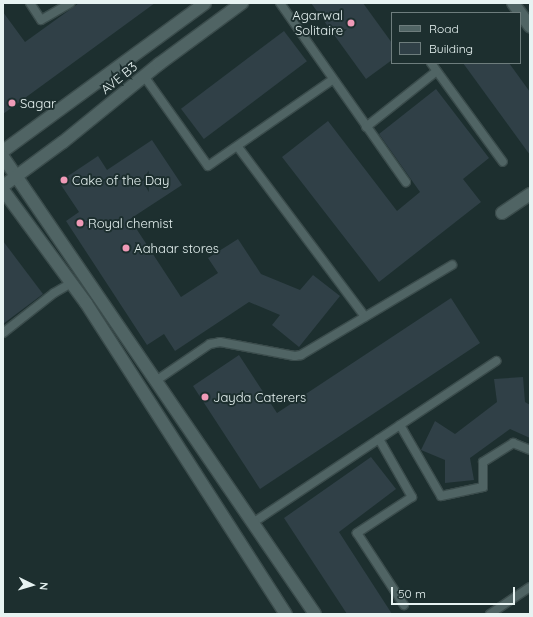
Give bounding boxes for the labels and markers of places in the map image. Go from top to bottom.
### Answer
place label: Agarwal Solitaire [292,8,343,39]
marker: Agarwal Solitaire [346,18,356,28]
place label: Sagar [20,95,56,111]
marker: Sagar [7,98,17,108]
place label: Cake of the Day [72,172,169,188]
marker: Cake of the Day [59,175,69,185]
place label: Royal chemist [88,215,173,231]
marker: Royal chemist [75,218,85,228]
place label: Aahaar stores [134,240,219,256]
marker: Aahaar stores [121,243,131,253]
place label: Jayda Caterers [213,389,306,405]
marker: Jayda Caterers [200,392,210,402]

